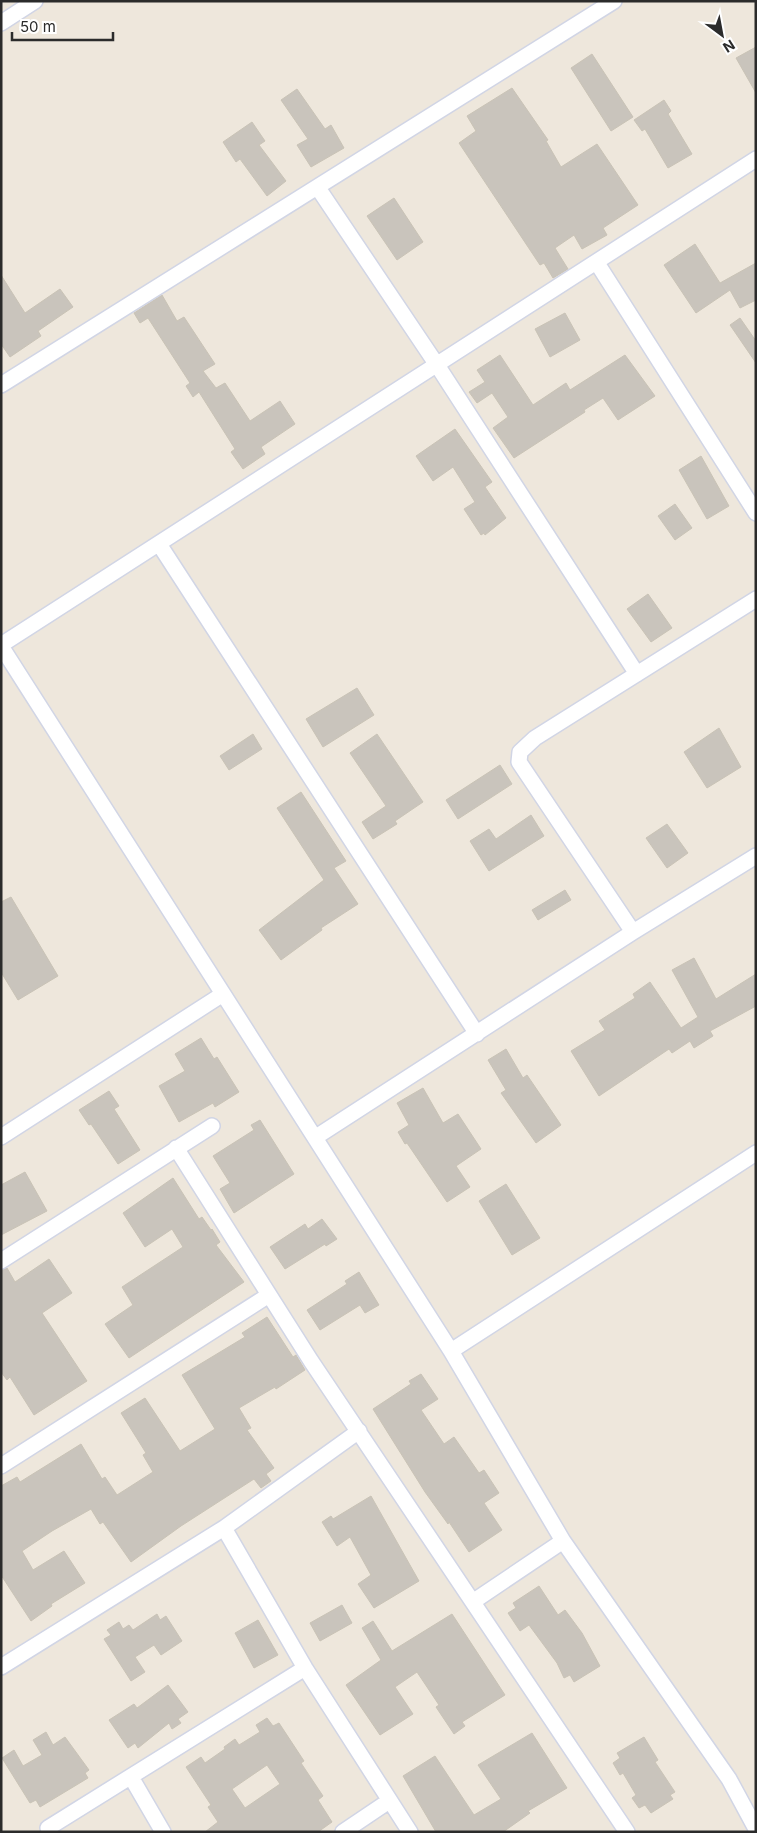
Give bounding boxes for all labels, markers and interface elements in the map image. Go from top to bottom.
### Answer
scale bar [12,10,114,42]
north arrow [697,10,747,60]
text: 50 m [20,17,56,36]
text: N [720,36,738,56]

